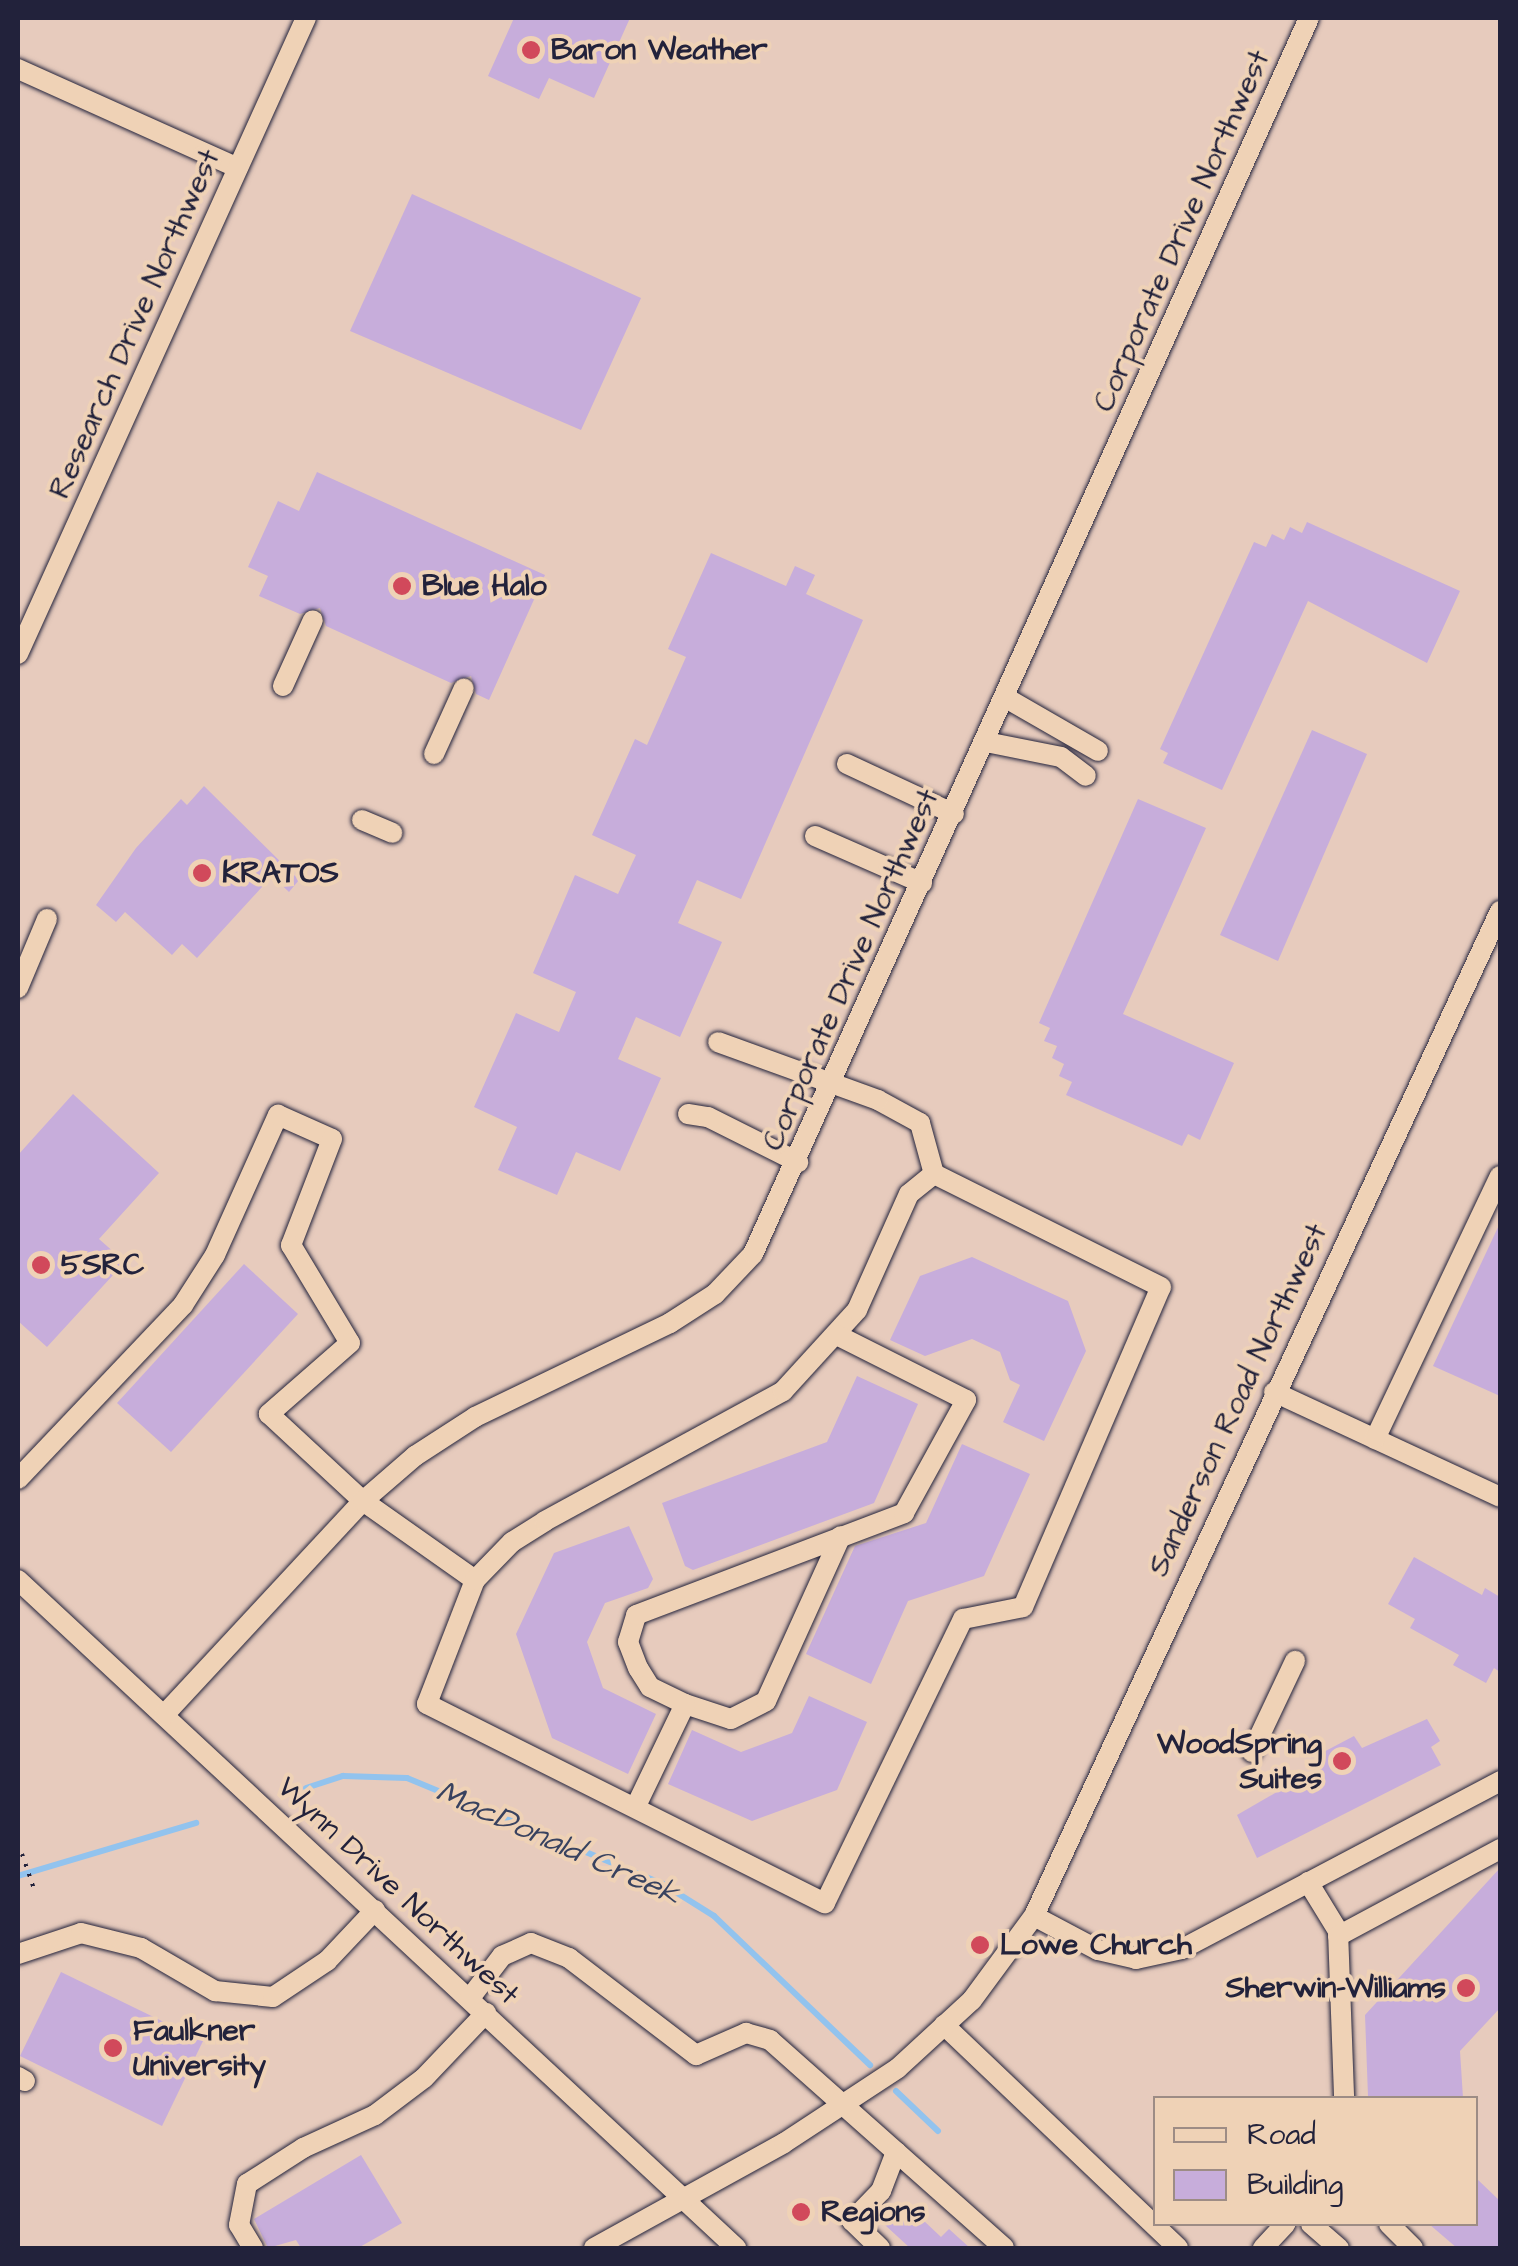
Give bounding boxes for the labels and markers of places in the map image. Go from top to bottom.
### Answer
place label: Baron Weather [551,32,768,68]
marker: Baron Weather [520,39,542,61]
place label: Blue Halo [422,568,547,604]
marker: Blue Halo [391,575,413,597]
place label: KRATOS [222,855,339,891]
marker: KRATOS [191,862,213,884]
place label: 5SRC [61,1247,144,1283]
marker: 5SRC [30,1254,52,1276]
place label: WoodSpring Suites [1157,1726,1322,1796]
marker: WoodSpring Suites [1331,1750,1353,1772]
place label: Lowe Church [1000,1927,1192,1963]
marker: Lowe Church [969,1934,991,1956]
place label: Sherwin-Williams [1226,1970,1446,2006]
marker: Sherwin-Williams [1455,1977,1477,1999]
place label: Faulkner University [133,2013,266,2084]
marker: Faulkner University [102,2037,124,2059]
place label: Regions [821,2194,926,2230]
marker: Regions [790,2201,812,2223]

